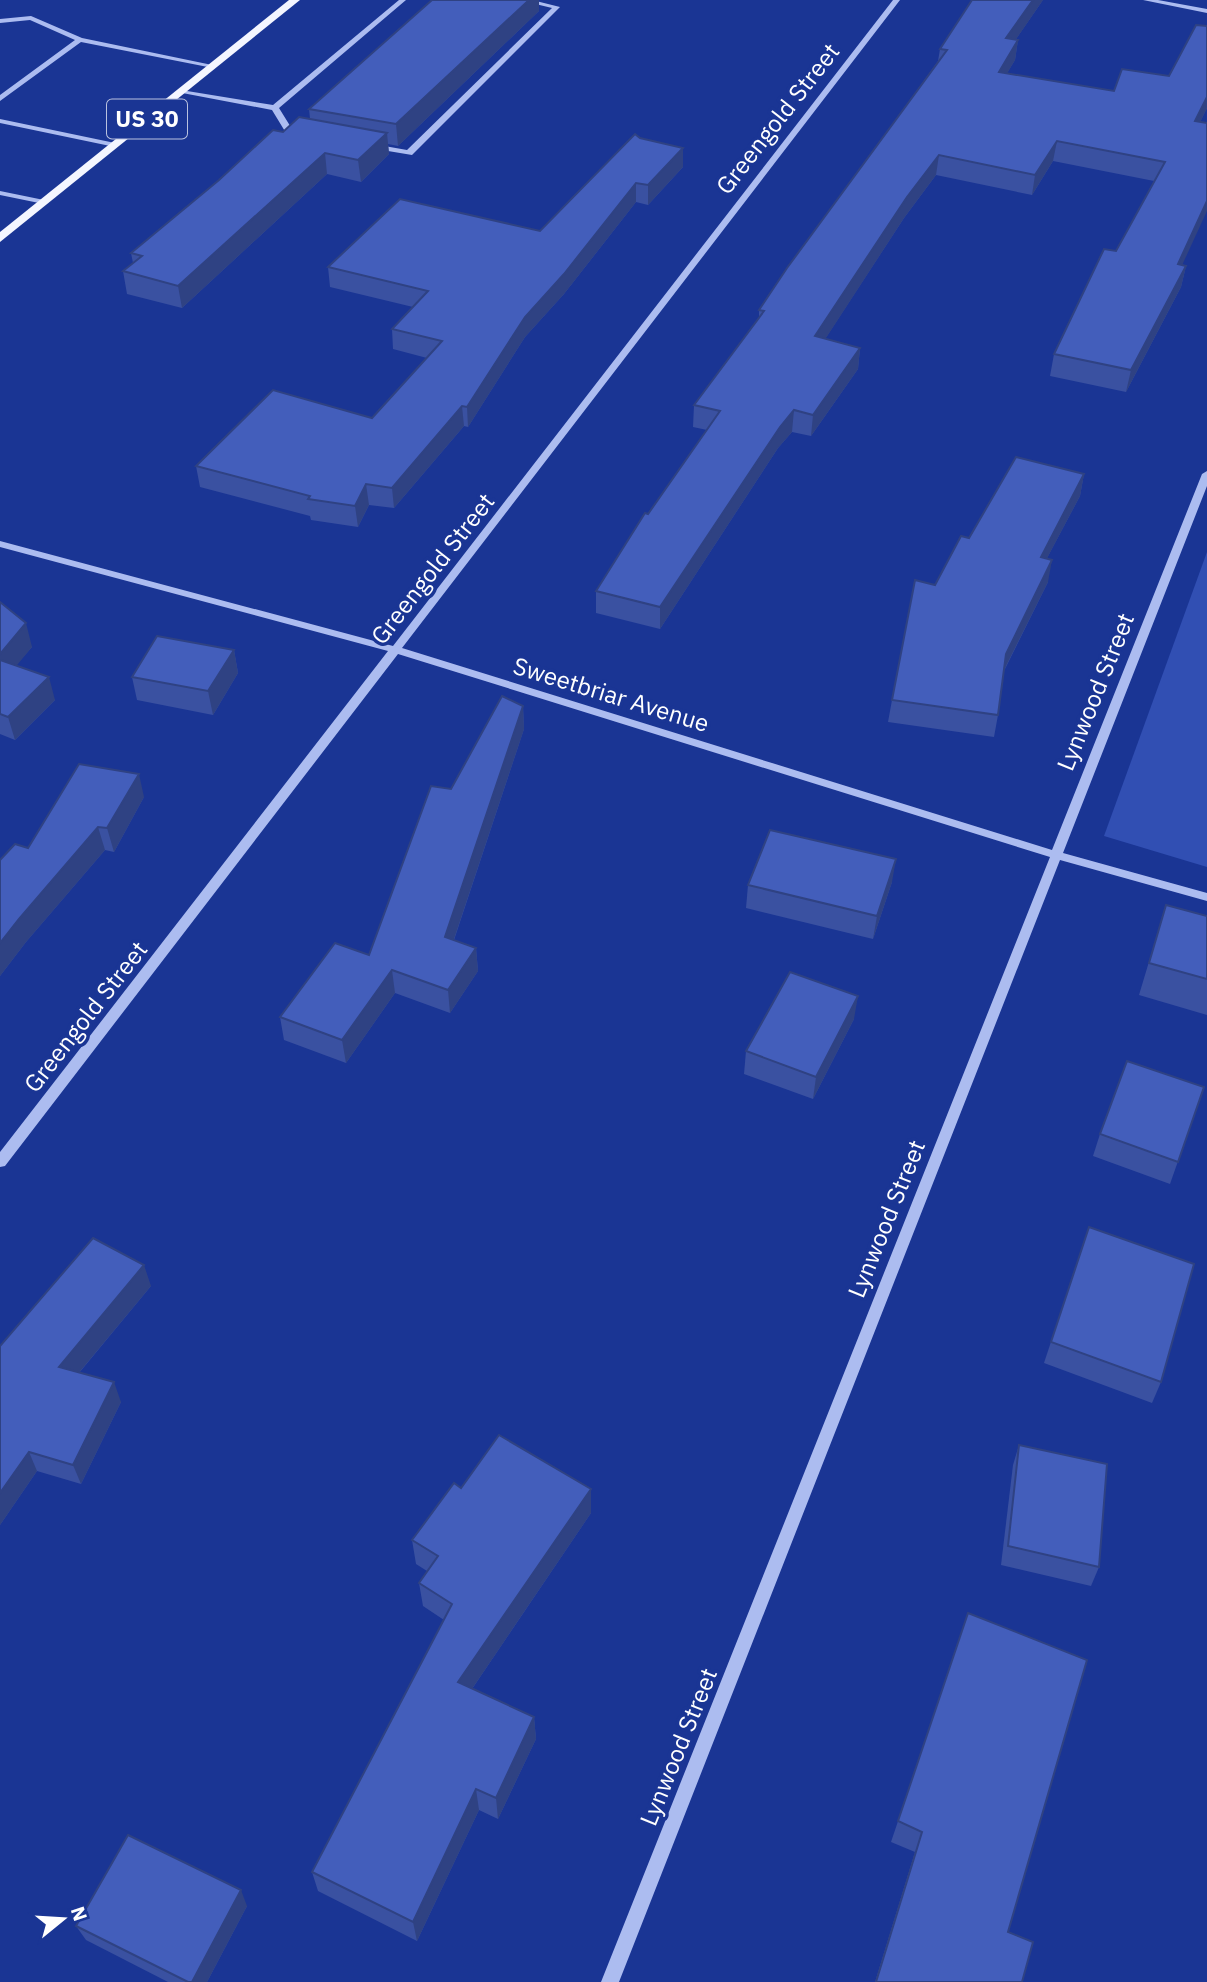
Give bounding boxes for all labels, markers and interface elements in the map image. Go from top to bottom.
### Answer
street label: Greengold Street [708,36,846,200]
road number: US 30 [107,100,187,138]
street label: Greengold Street [363,486,501,650]
street label: Lynwood Street [1049,608,1141,775]
street label: Sweetbriar Avenue [509,649,713,739]
street label: Greengold Street [16,934,154,1098]
street label: Lynwood Street [840,1135,932,1302]
street label: Lynwood Street [632,1663,724,1830]
north arrow [28,1884,98,1954]
text: N [66,1903,93,1924]

